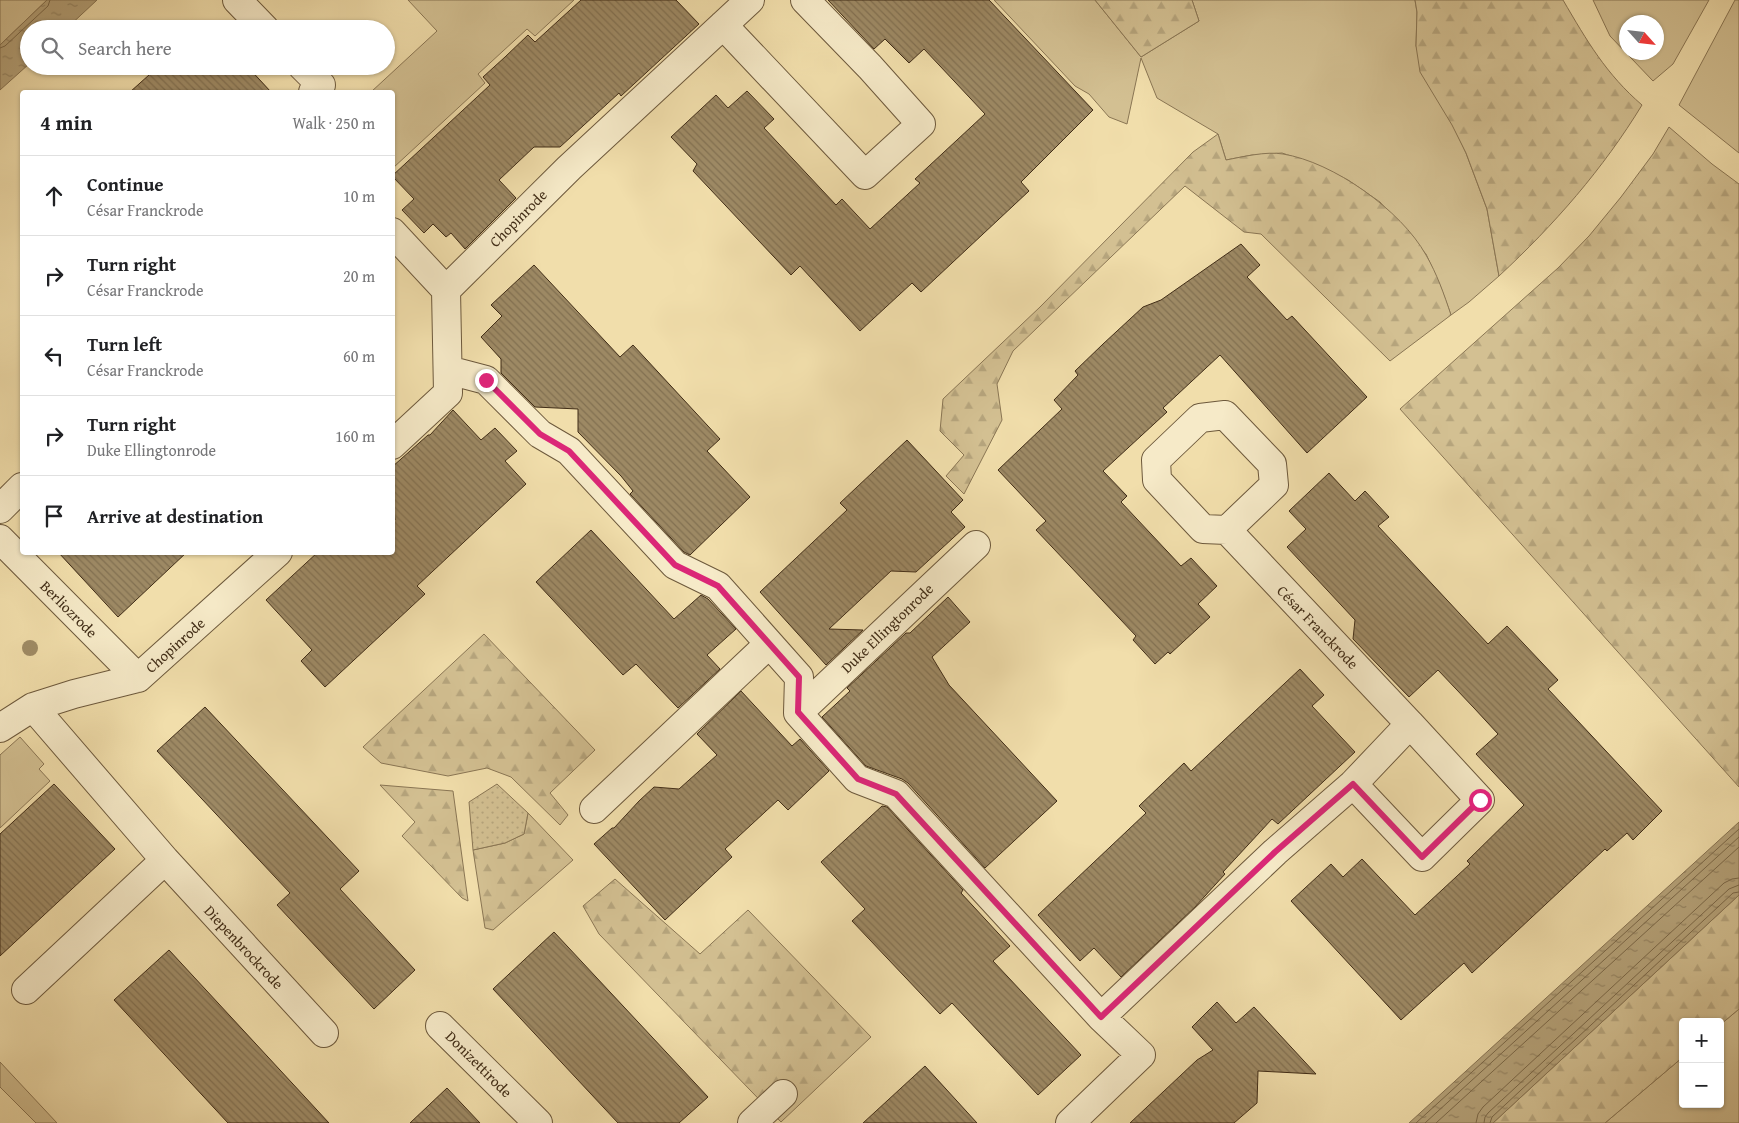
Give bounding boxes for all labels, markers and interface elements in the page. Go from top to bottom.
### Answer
north arrow [1619,15,1664,60]
search box [20,20,395,75]
icon: search [38,34,66,62]
text: Search here [78,34,172,62]
text: 4 min [40,107,92,138]
text: Walk · 250 m [292,111,375,135]
text: Continue [87,170,164,198]
icon: ahead [40,182,68,210]
text: 10 m [343,184,375,208]
street label: Chopinrode [485,185,551,251]
text: César Franckrode [87,198,204,222]
text: Turn right [87,250,176,278]
icon: right [40,262,68,290]
text: 20 m [343,264,375,288]
text: César Franckrode [87,278,204,302]
text: Turn left [87,330,162,358]
icon: left [40,342,68,370]
text: 60 m [343,344,375,368]
text: César Franckrode [87,358,204,382]
route end [475,369,498,392]
text: Turn right [87,410,176,438]
icon: right [40,422,68,450]
text: 160 m [335,424,375,448]
text: Duke Ellingtonrode [87,438,216,462]
icon: arrive [40,502,68,530]
text: Arrive at destination [87,502,263,530]
street label: Berliozrode [36,576,102,642]
street label: Duke Ellingtonrode [836,578,938,678]
street label: César Franckrode [1272,580,1364,674]
street label: Chopinrode [141,613,209,677]
route start [1469,789,1492,812]
street label: Diepenbrockrode [199,900,289,994]
map controls [1679,1018,1724,1108]
button: + [1679,1018,1724,1063]
street label: Donizettirode [441,1026,517,1102]
button: − [1679,1063,1724,1108]

